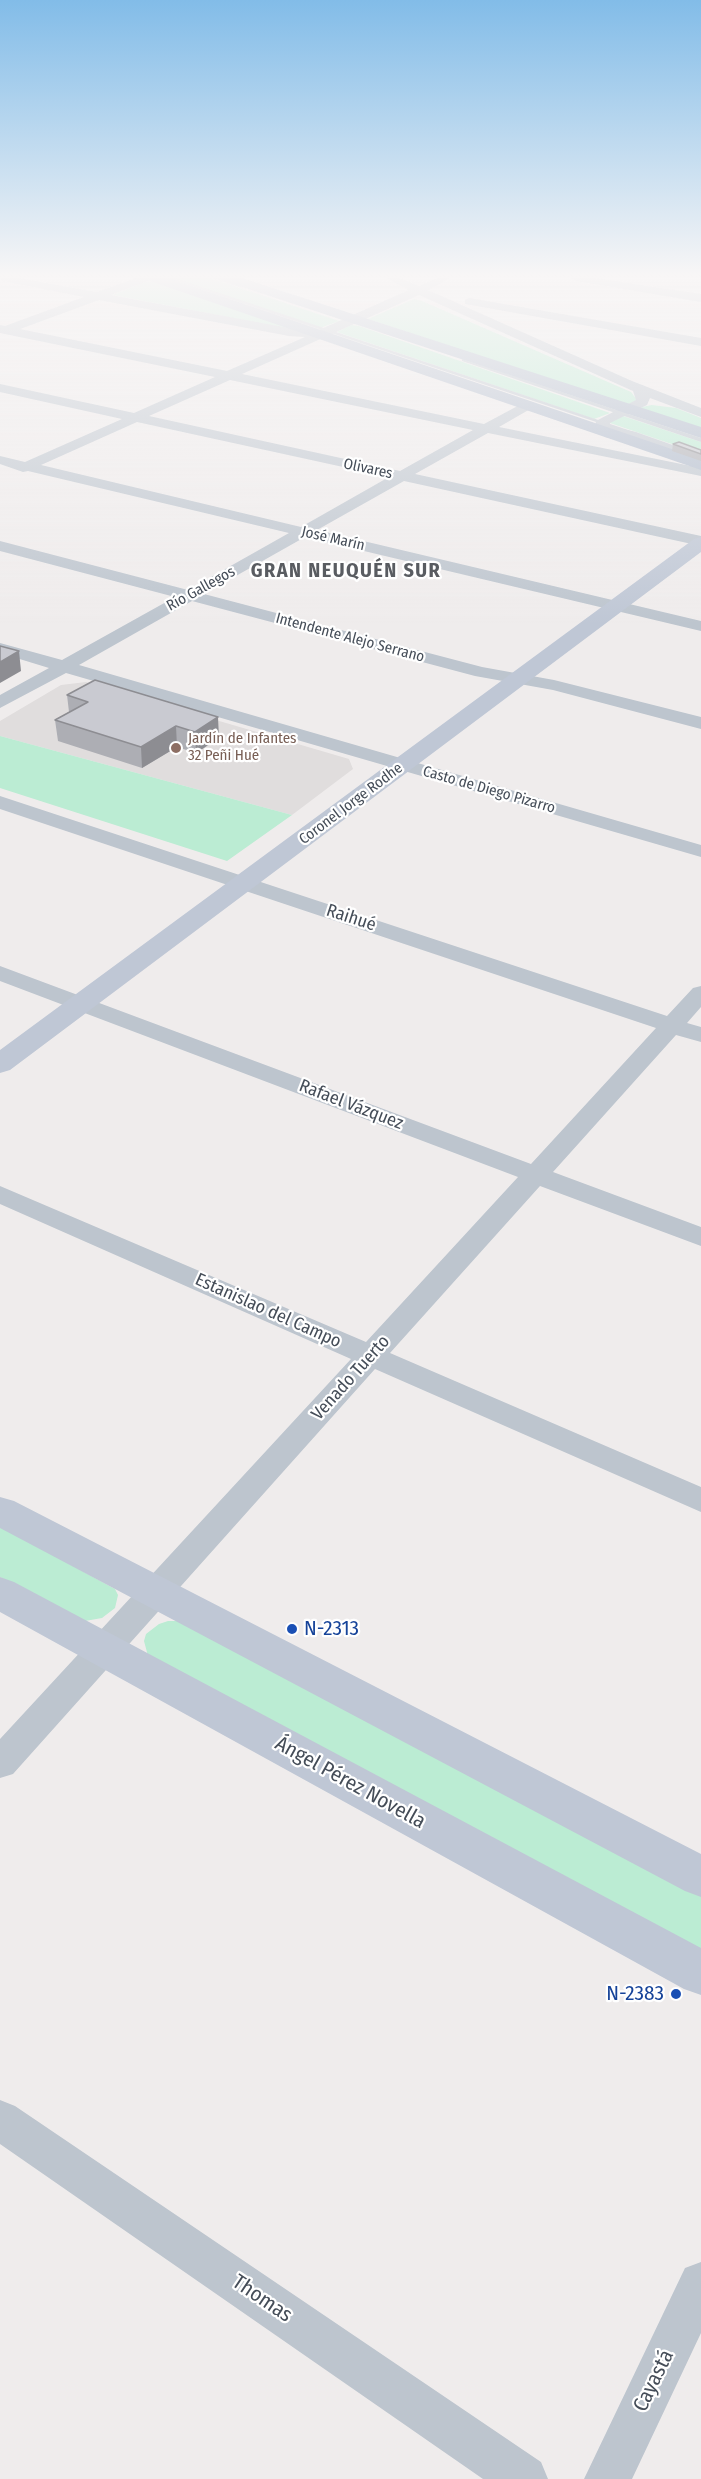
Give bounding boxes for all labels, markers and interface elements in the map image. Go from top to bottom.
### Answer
street label: Olivares [342,455,394,483]
street label: José Marín [300,523,366,555]
district label: GRAN NEUQUÉN SUR [251,559,441,583]
street label: Río Gallegos [164,563,238,615]
street label: Intendente Alejo Serrano [274,609,426,667]
place label: Jardín de Infantes 32 Peñi Hué [188,730,297,765]
marker: Jardín de Infantes 32 Peñi Hué [169,741,183,755]
street label: Coronel Jorge Rodhe [296,759,406,849]
street label: Casto de Diego Pizarro [421,762,557,818]
street label: Raihué [324,900,378,936]
street label: Rafael Vázquez [296,1075,406,1135]
street label: Estanislao del Campo [192,1269,344,1353]
street label: Venado Tuerto [307,1331,395,1425]
place label: N-2313 [304,1616,359,1642]
marker: N-2313 [285,1622,299,1636]
street label: Ángel Pérez Novella [270,1731,430,1835]
place label: N-2383 [606,1981,664,2007]
marker: N-2383 [669,1987,683,2001]
street label: Thomas [227,2270,297,2328]
street label: Cayastá [628,2346,680,2416]

